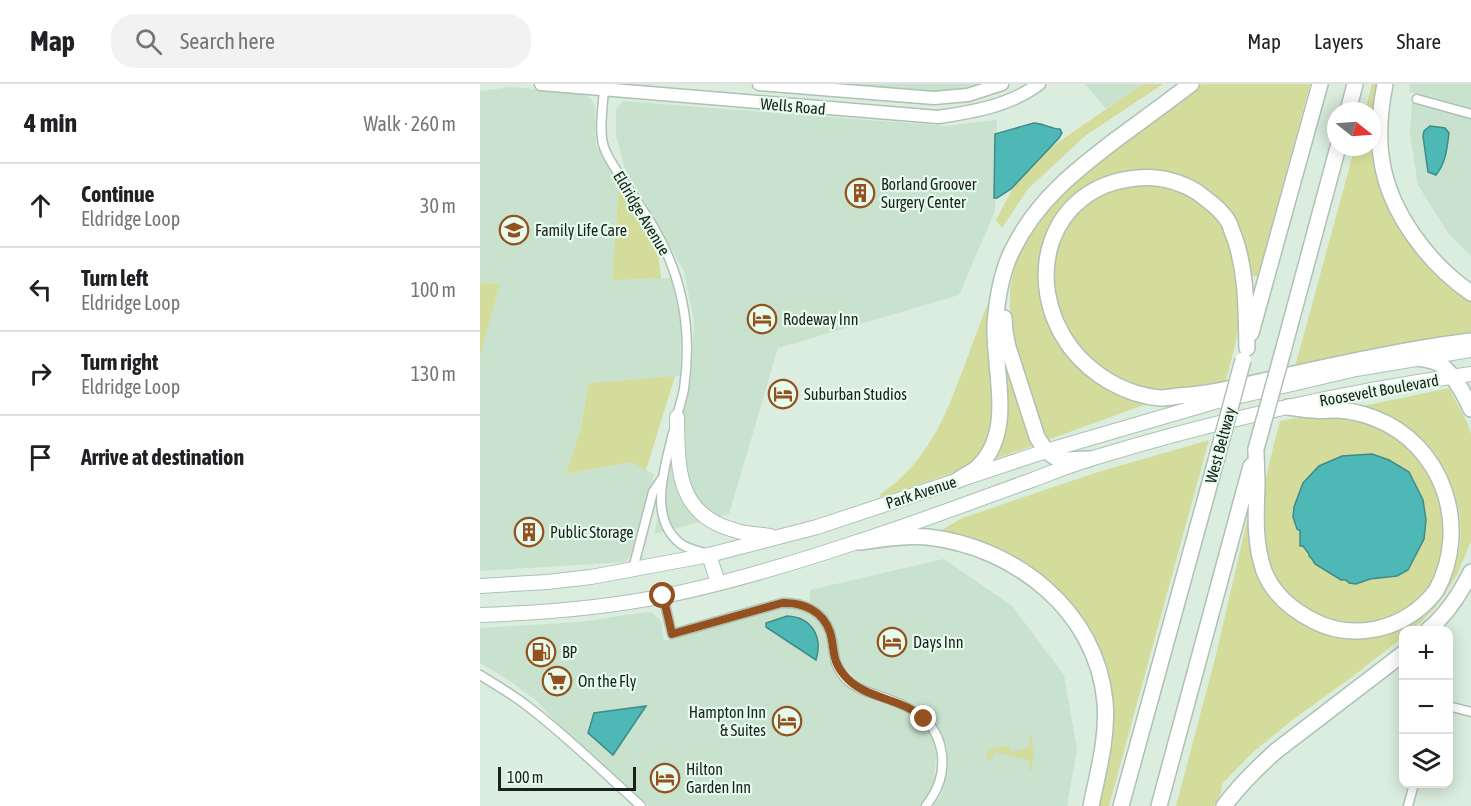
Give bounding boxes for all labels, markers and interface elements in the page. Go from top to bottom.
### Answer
search box [111,14,531,68]
text: Map [30,25,75,57]
icon: search [132,25,165,58]
text: Search here [180,28,275,54]
text: Map [1247,29,1281,53]
text: Layers [1314,29,1364,53]
text: Share [1397,29,1441,53]
street label: Wells Road [760,94,826,118]
north arrow [1327,102,1381,156]
text: 4 min [24,108,77,138]
text: Walk · 260 m [364,112,456,135]
street label: Eldridge Avenue [609,168,674,259]
place label: Borland Groover Surgery Center [881,175,977,212]
building icon: Borland Groover Surgery Center [844,177,876,209]
text: Continue [81,181,155,207]
icon: ahead [24,189,57,222]
text: 30 m [420,194,456,217]
text: Eldridge Loop [81,207,180,230]
school or university icon: Family Life Care [498,214,530,246]
place label: Family Life Care [535,221,627,240]
text: Turn left [81,265,148,291]
icon: left [24,273,57,306]
text: 100 m [411,278,456,301]
text: Eldridge Loop [81,291,180,314]
hotel icon: Rodeway Inn [746,303,778,335]
place label: Rodeway Inn [783,310,858,329]
text: Turn right [81,349,158,375]
icon: right [24,357,57,390]
text: 130 m [411,362,456,385]
street label: Roosevelt Boulevard [1318,371,1440,409]
text: Eldridge Loop [81,375,180,398]
hotel icon: Suburban Studios [767,378,799,410]
place label: Suburban Studios [804,385,907,403]
street label: West Beltway [1201,405,1240,485]
icon: arrive [24,441,57,474]
text: Arrive at destination [81,444,244,470]
street label: Park Avenue [883,472,959,512]
building icon: Public Storage [513,516,545,548]
place label: Public Storage [550,523,634,542]
route start [649,582,675,608]
hotel icon: Days Inn [876,626,908,658]
map controls [1399,626,1453,788]
button: + [1399,626,1453,680]
place label: Days Inn [913,633,963,652]
fuel station icon: BP [525,636,557,668]
place label: BP [562,643,578,661]
supermarket icon: On the Fly [541,665,573,697]
place label: On the Fly [578,672,637,691]
button: − [1399,680,1453,734]
place label: Hampton Inn & Suites [689,703,766,739]
hotel icon: Hampton Inn & Suites [771,705,803,737]
route end [910,705,936,731]
button: layers [1399,734,1453,788]
place label: Hilton Garden Inn [686,760,751,796]
hotel icon: Hilton Garden Inn [649,762,681,794]
scale bar [498,764,636,792]
text: 100 m [507,768,543,786]

